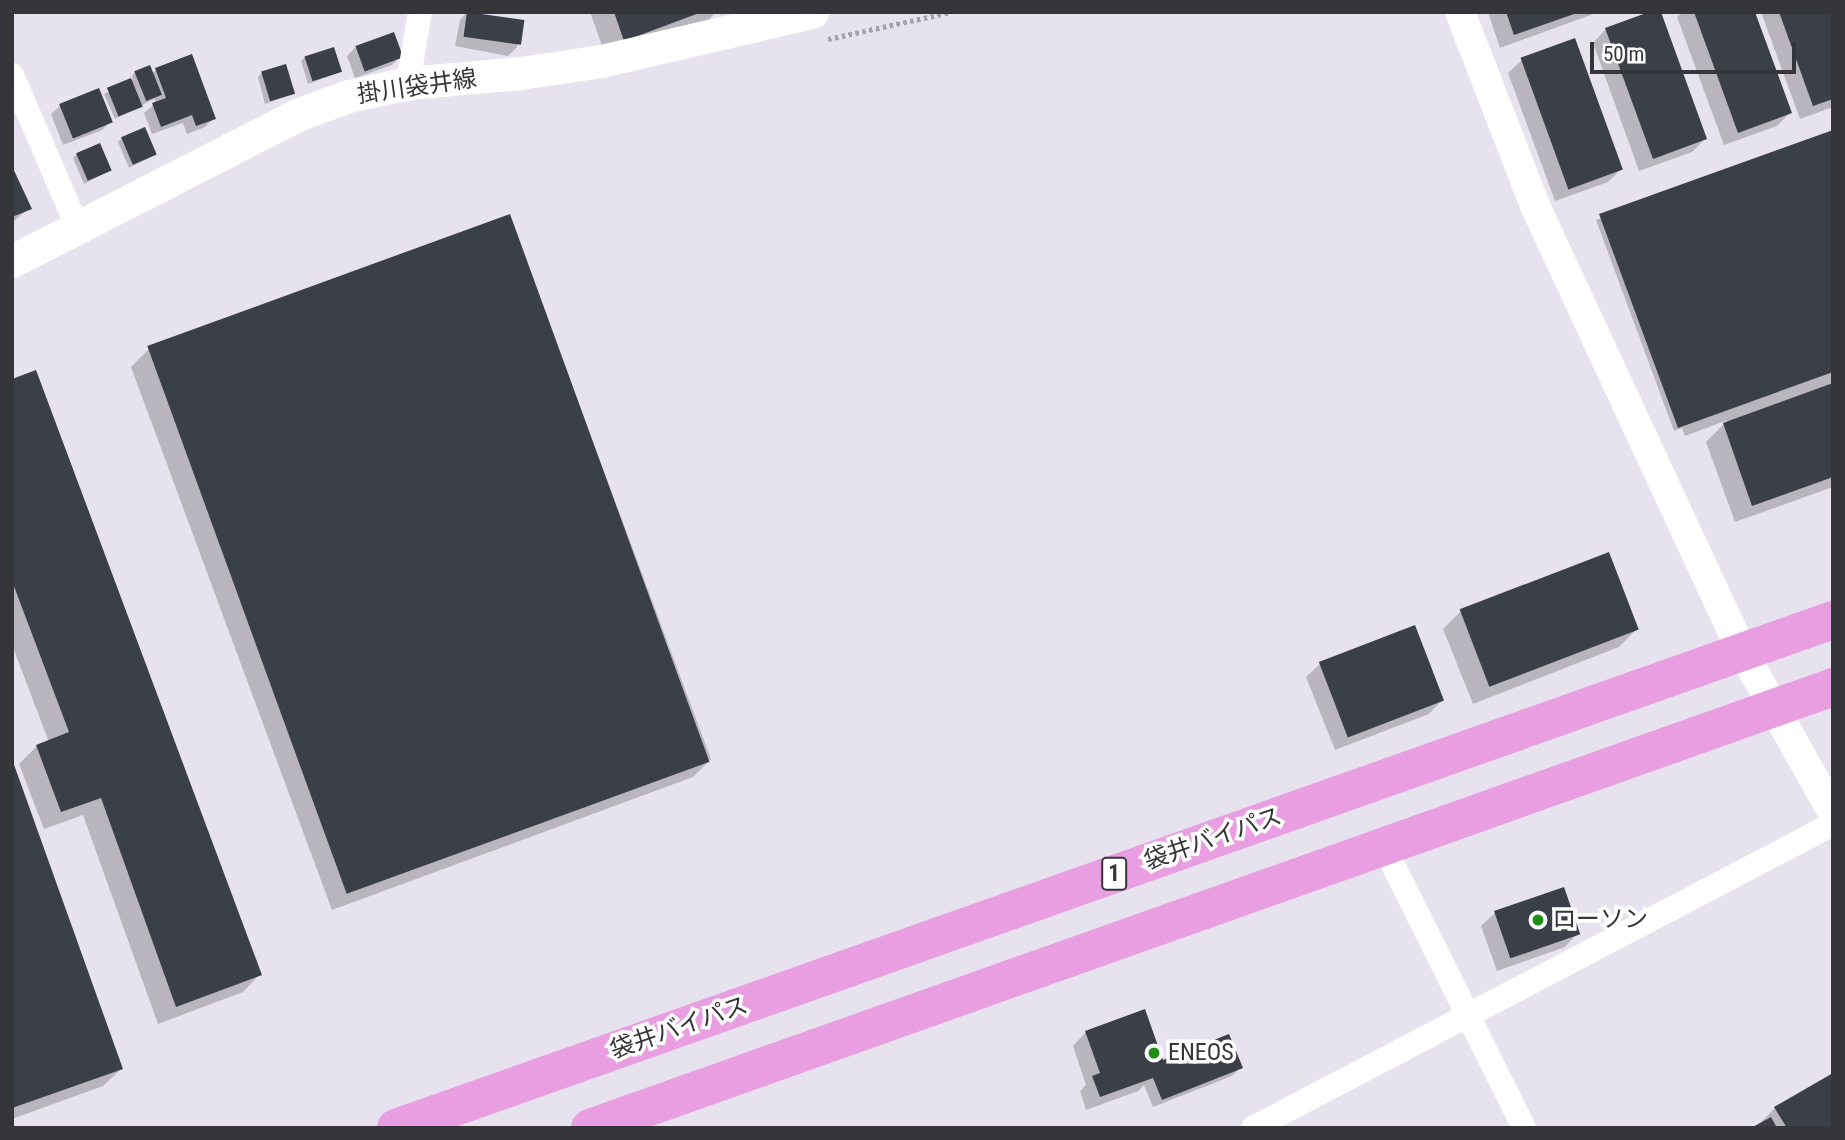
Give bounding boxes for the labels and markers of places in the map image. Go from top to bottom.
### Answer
place label: ローソン [1552,906,1648,934]
marker: ローソン [1530,912,1546,928]
place label: ENEOS [1168,1039,1234,1067]
marker: ENEOS [1146,1045,1162,1061]

